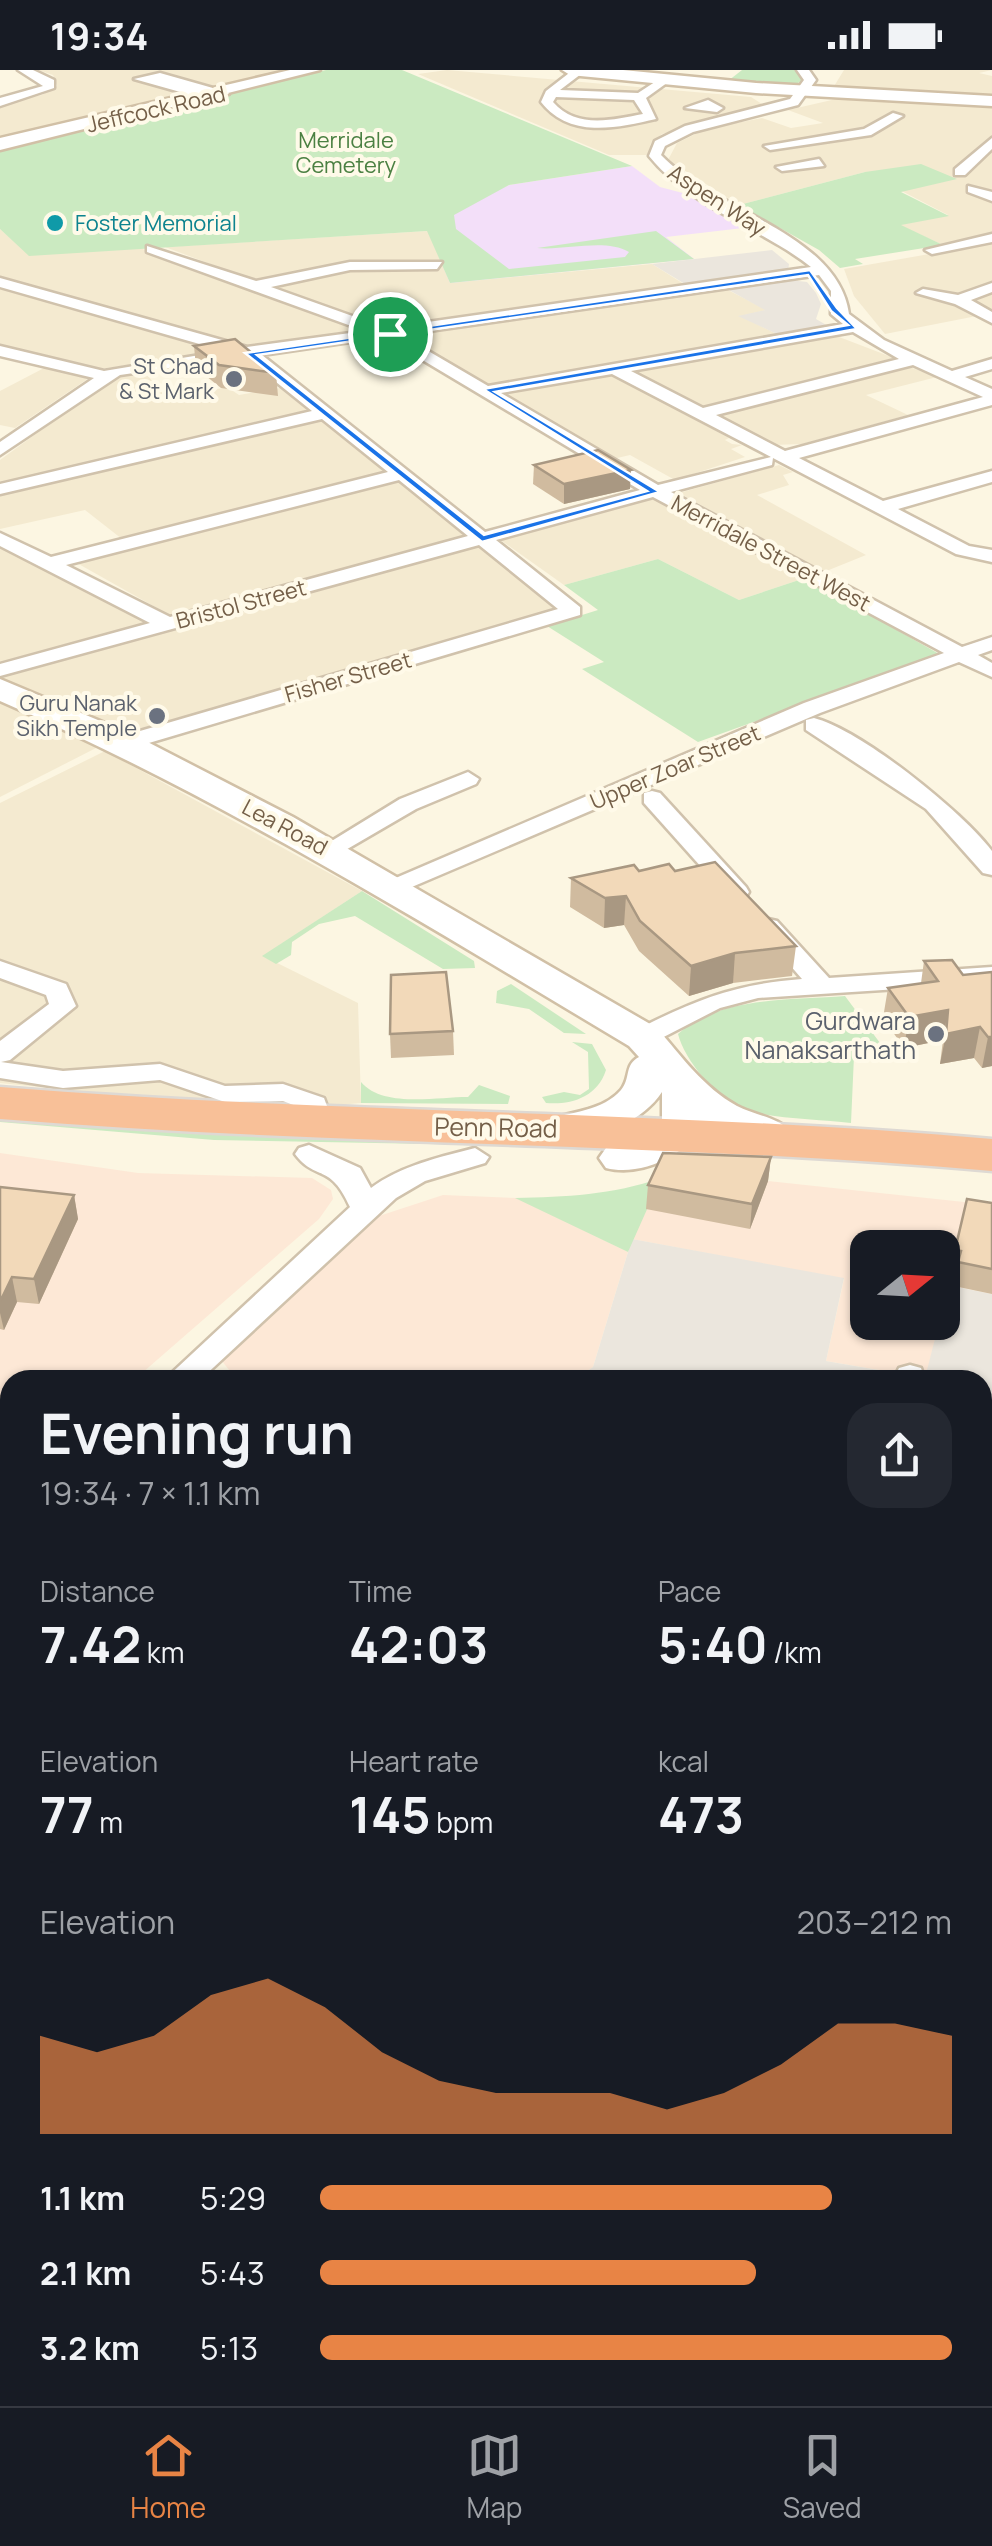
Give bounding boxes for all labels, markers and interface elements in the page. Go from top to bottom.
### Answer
text: 19:34 [50,9,149,61]
street label: Jeffcock Road [84,78,228,140]
park label: Merridale Cemetery [296,125,397,180]
street label: Aspen Way [662,157,772,243]
place label: Foster Memorial [75,208,237,238]
marker: Foster Memorial [44,212,66,234]
pin [348,292,433,377]
icon: arrive [363,307,418,362]
place label: St Chad & St Mark [119,351,215,406]
marker: St Chad & St Mark [223,368,245,390]
street label: Merridale Street West [666,488,876,618]
street label: Bristol Street [173,572,310,636]
street label: Fisher Street [281,645,415,709]
place label: Guru Nanak Sikh Temple [16,688,138,743]
marker: Guru Nanak Sikh Temple [146,705,168,727]
street label: Upper Zoar Street [585,717,765,816]
street label: Lea Road [237,792,333,862]
place label: Gurdwara Nanaksarthath [744,1003,916,1067]
marker: Gurdwara Nanaksarthath [925,1023,947,1045]
street label: Penn Road [434,1108,558,1146]
north arrow [850,1230,960,1340]
map controls [850,1230,960,1340]
text: Evening run [40,1395,354,1471]
button: share [847,1403,952,1508]
text: 19:34 · 7 × 1.1 km [40,1471,260,1515]
text: Distance [40,1572,155,1610]
text: Time [349,1572,412,1610]
text: Pace [658,1572,721,1610]
text: 7.42 [40,1610,141,1678]
text: 42:03 [349,1610,488,1678]
text: 5:40 [658,1610,768,1678]
text: km [141,1633,184,1671]
text: /km [768,1633,822,1671]
text: Elevation [40,1742,158,1780]
text: Heart rate [349,1742,479,1780]
text: kcal [658,1742,709,1780]
text: 77 [40,1780,94,1848]
text: 145 [349,1780,431,1848]
text: 473 [658,1780,744,1848]
text: m [94,1803,123,1841]
text: bpm [431,1803,493,1841]
text: Elevation [40,1900,175,1944]
text: 203–212 m [797,1900,952,1944]
text: 1.1 km [40,2176,125,2220]
text: 5:29 [200,2176,266,2220]
text: 2.1 km [40,2251,131,2295]
text: 5:43 [200,2251,265,2295]
text: 3.2 km [40,2326,140,2370]
text: 5:13 [200,2326,258,2370]
tab: Home [130,2428,206,2526]
tab: Map [467,2428,522,2526]
tab: Saved [783,2428,862,2526]

